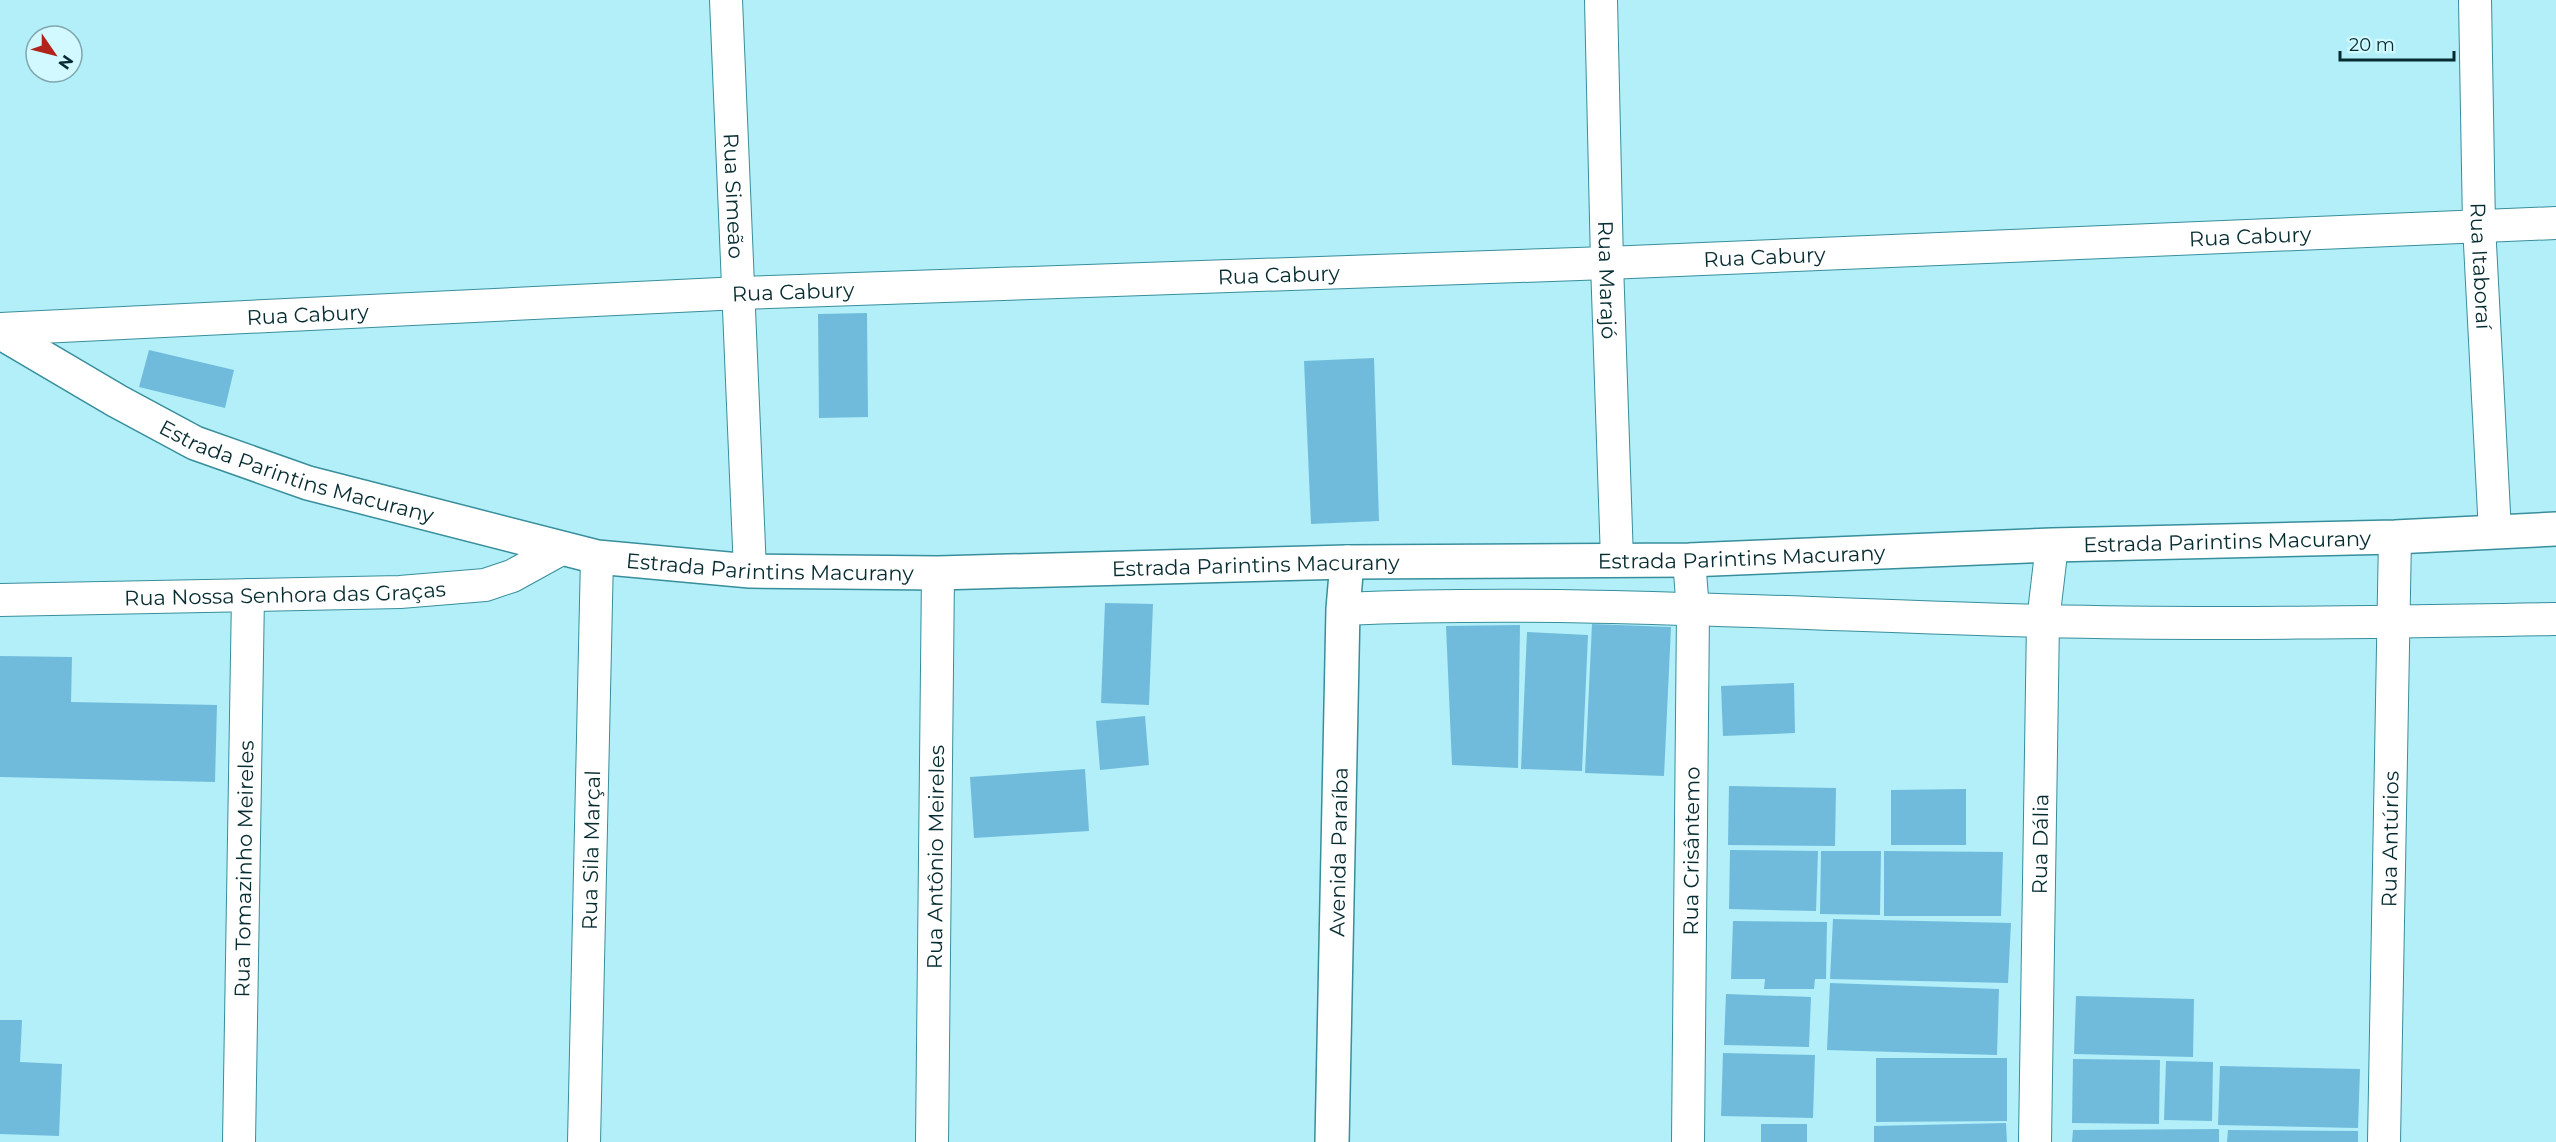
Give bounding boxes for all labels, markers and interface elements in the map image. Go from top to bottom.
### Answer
north arrow [24,24,84,84]
scale bar [2340,24,2454,62]
text: 20 m [2349,34,2395,56]
text: N [54,52,77,73]
street label: Rua Simeão [719,132,749,259]
street label: Rua Itaboraí [2466,202,2497,331]
street label: Rua Marajó [1594,220,1622,340]
street label: Rua Cabury [2188,221,2312,251]
street label: Rua Cabury [1703,241,1827,271]
street label: Rua Cabury [1217,260,1341,289]
street label: Rua Cabury [731,277,855,306]
street label: Rua Cabury [246,299,370,329]
street label: Estrada Parintins Macurany [155,414,437,527]
street label: Estrada Parintins Macurany [2083,525,2372,557]
street label: Estrada Parintins Macurany [1598,539,1886,573]
street label: Estrada Parintins Macurany [625,547,914,585]
street label: Estrada Parintins Macurany [1111,549,1400,581]
street label: Rua Nossa Senhora das Graças [124,576,447,610]
street label: Rua Tomazinho Meireles [229,740,258,998]
street label: Rua Antônio Meireles [921,745,949,969]
street label: Rua Crisântemo [1677,766,1704,936]
street label: Avenida Paraíba [1324,767,1352,937]
street label: Rua Sila Marçal [576,770,605,930]
street label: Rua Antúrios [2376,771,2403,908]
street label: Rua Dália [2026,794,2053,895]

